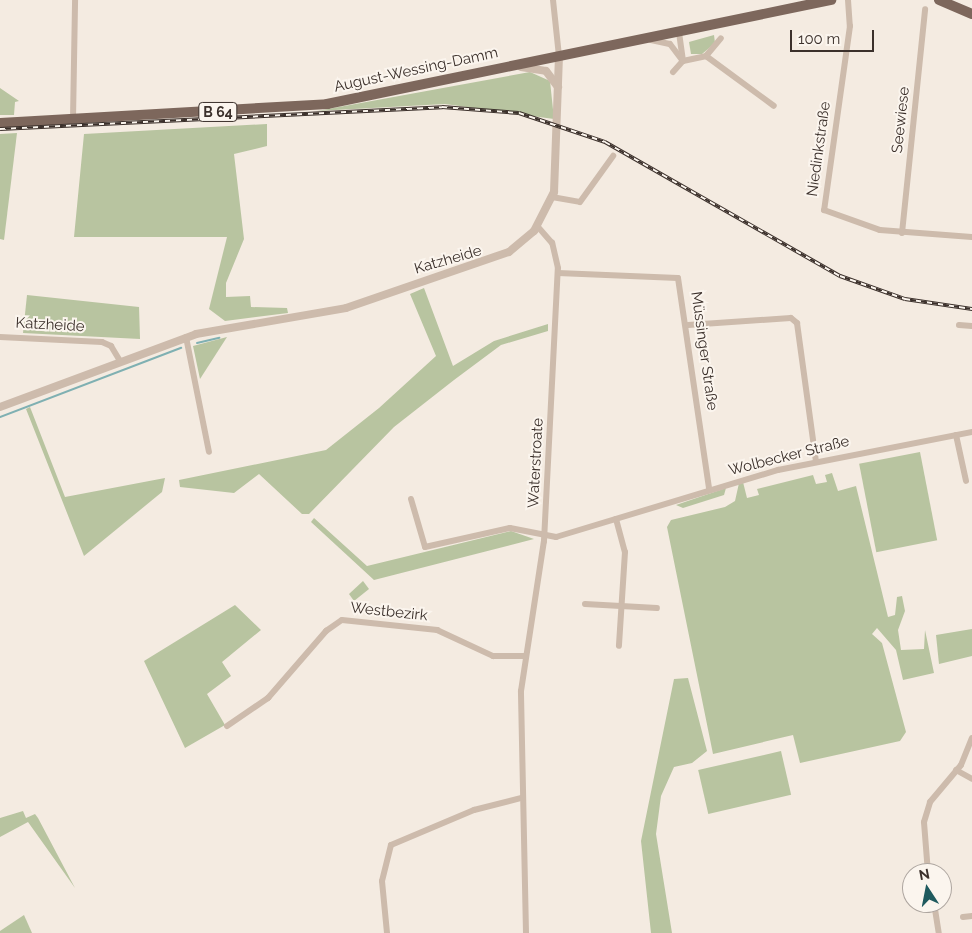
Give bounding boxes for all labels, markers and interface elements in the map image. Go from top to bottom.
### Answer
scale bar [792,20,876,52]
text: 100 m [798,30,840,48]
street label: August-Wessing-Damm [332,44,500,96]
street label: Seewiese [889,86,913,154]
road number: B 64 [198,100,238,124]
street label: Niedinkstraße [803,100,835,198]
street label: Katzheide [412,242,484,278]
street label: Müssinger Straße [687,290,721,412]
street label: Katzheide [15,314,85,336]
street label: Waterstroate [525,418,547,508]
street label: Wolbecker Straße [727,432,851,480]
street label: Westbezirk [349,599,429,625]
north arrow [902,863,952,913]
text: N [918,865,931,883]

